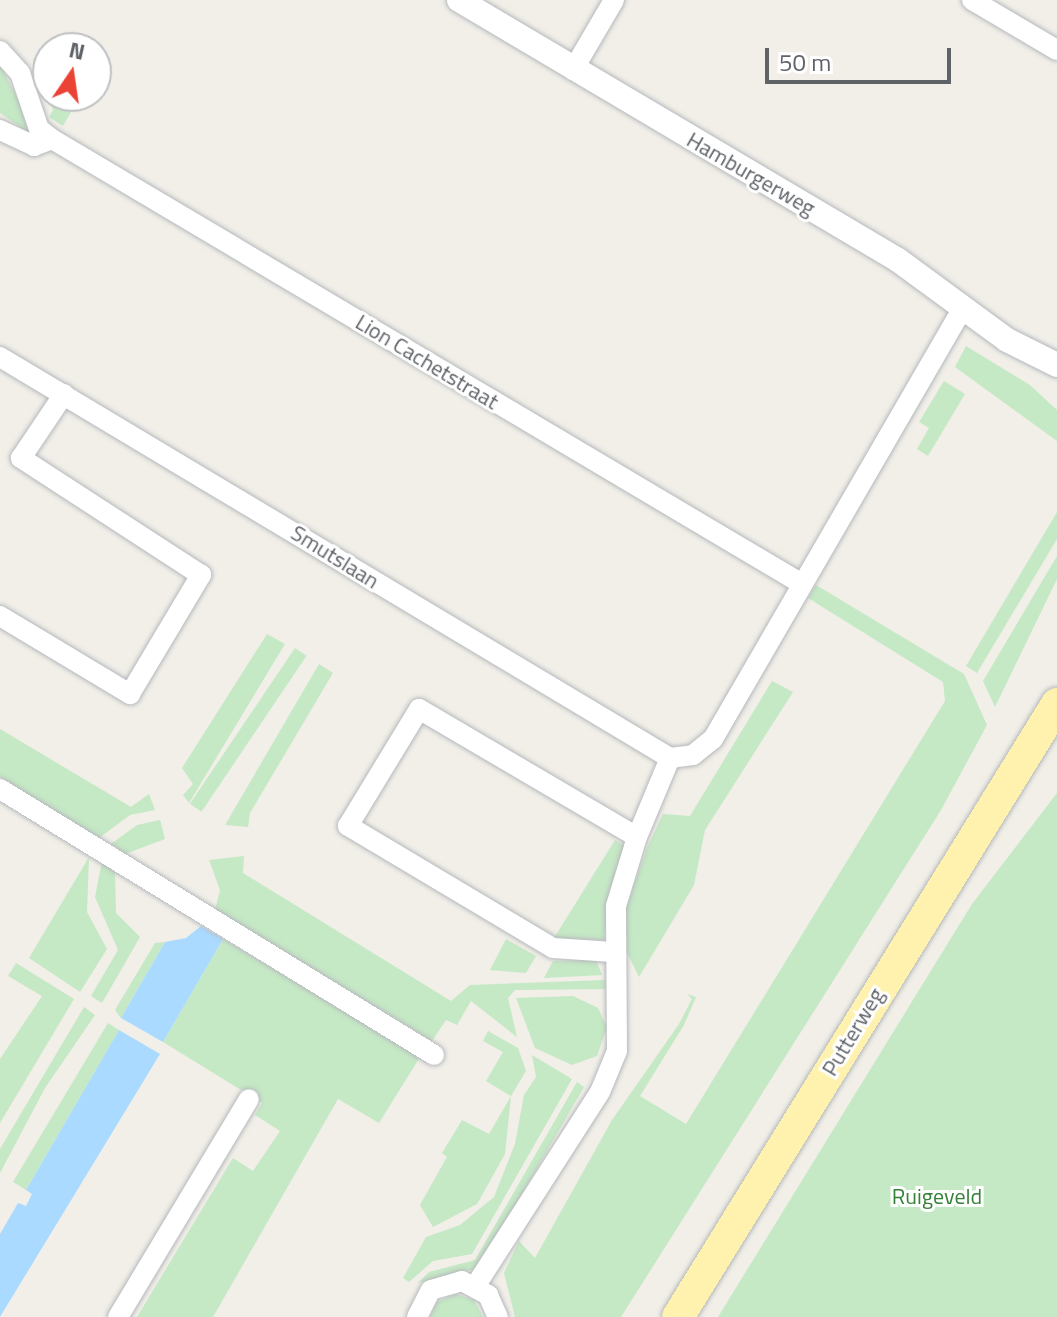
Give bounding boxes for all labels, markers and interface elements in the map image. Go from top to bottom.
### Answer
north arrow [32,32,112,112]
text: N [66,32,88,69]
scale bar [769,32,955,82]
text: 50 m [779,44,831,80]
street label: Hamburgerweg [682,127,820,221]
street label: Lion Cachetstraat [351,309,503,415]
street label: Smutslaan [286,520,384,594]
street label: Putterweg [816,983,890,1081]
park label: Ruigeveld [892,1184,982,1210]

